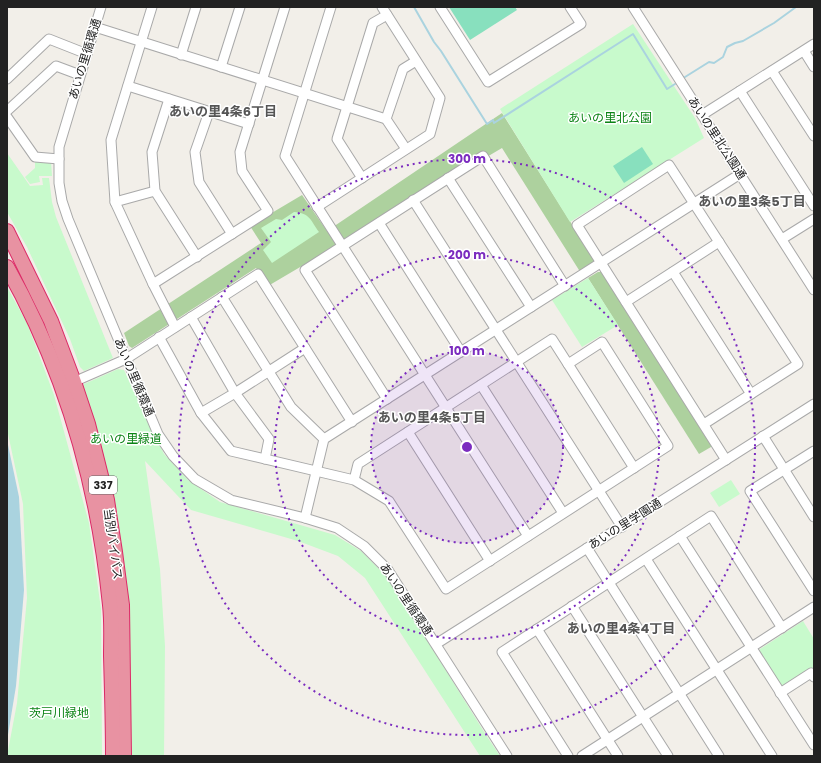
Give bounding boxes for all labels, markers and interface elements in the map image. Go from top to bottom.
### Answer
street label: あいの里循環通 [64,16,105,102]
street label: あいの里北公園通 [684,93,751,183]
district label: あいの里4条6丁目 [169,102,277,121]
park label: あいの里北公園 [568,109,652,126]
text: 300 m [448,150,486,167]
district label: あいの里3条5丁目 [698,192,806,211]
text: 200 m [448,246,486,263]
street label: あいの里循環通 [110,335,159,419]
text: 100 m [449,342,485,359]
district label: あいの里4条5丁目 [378,408,486,427]
park label: あいの里緑道 [90,430,162,447]
centre of rings [460,440,474,454]
road number: 337 [89,476,117,494]
street label: あいの里学園通 [585,494,665,553]
street label: 当別バイパス [100,507,127,581]
street label: あいの里循環通 [376,559,437,638]
district label: あいの里4条4丁目 [567,619,675,638]
park label: 茨戸川緑地 [29,704,89,721]

